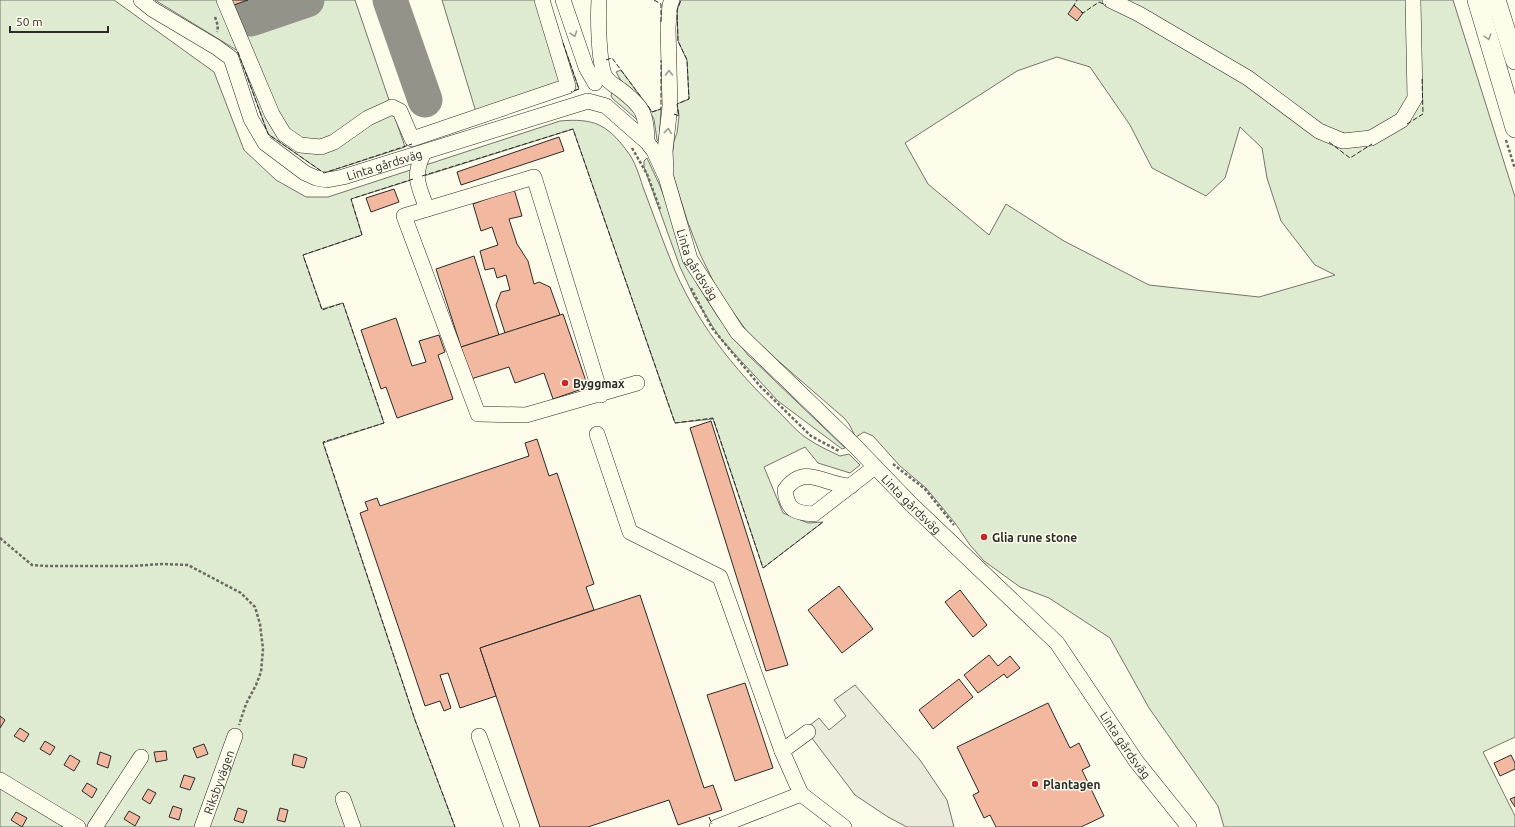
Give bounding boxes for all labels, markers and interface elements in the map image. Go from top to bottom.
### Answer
scale bar [10,8,108,34]
text: 50 m [16,15,43,28]
one-way arrow [570,30,578,37]
one-way arrow [1483,34,1492,41]
one-way arrow [665,70,673,76]
one-way arrow [663,128,672,134]
street label: Linta gårdsväg [345,146,424,182]
street label: Linta gårdsväg [675,227,721,302]
place label: Byggmax [573,377,625,390]
marker: Byggmax [560,378,570,388]
street label: Linta gårdsväg [879,472,944,536]
place label: Glia rune stone [992,531,1077,544]
marker: Glia rune stone [979,532,989,542]
street label: Linta gårdsväg [1098,709,1154,781]
street label: Riksbyvägen [201,748,236,816]
place label: Plantagen [1043,778,1100,791]
marker: Plantagen [1030,779,1040,789]

